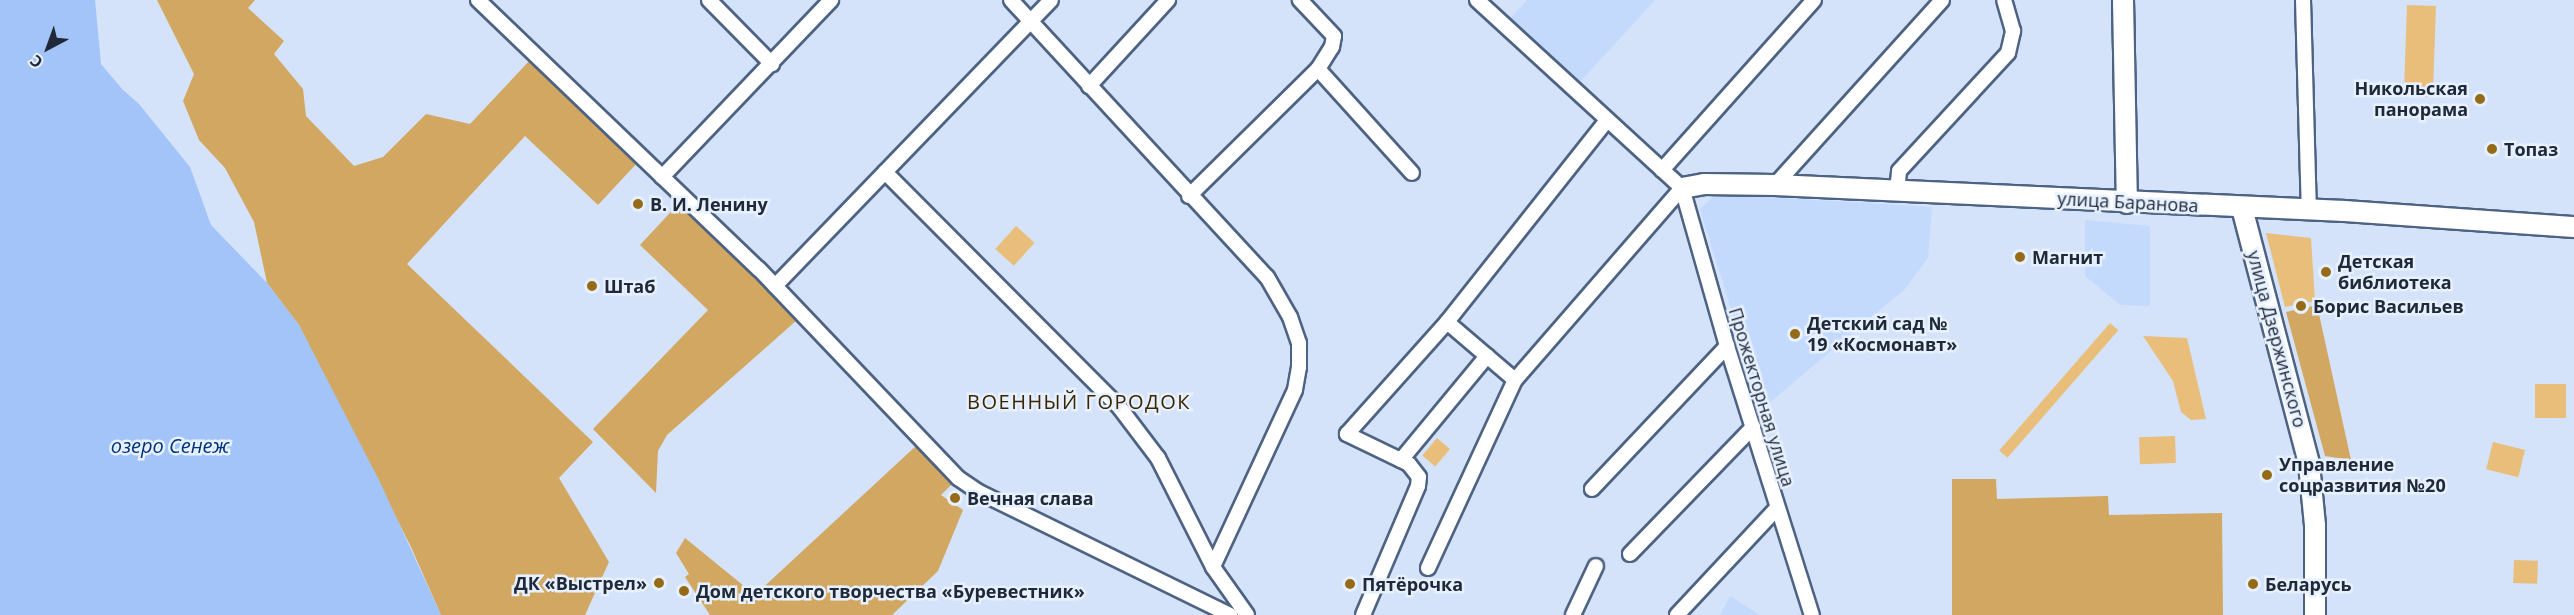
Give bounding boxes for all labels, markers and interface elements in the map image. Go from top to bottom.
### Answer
north arrow [18,18,78,78]
text: С [25,50,47,73]
place label: Никольская панорама [2354,78,2468,121]
marker: Никольская панорама [2473,92,2487,106]
place label: Топаз [2504,138,2558,160]
marker: Топаз [2485,142,2499,156]
street label: улица Баранова [2057,188,2199,216]
place label: В. И. Ленину [650,193,768,215]
marker: В. И. Ленину [631,197,645,211]
place label: Магнит [2032,246,2103,268]
street label: улица Дзержинского [2243,248,2311,430]
marker: Магнит [2013,250,2027,264]
place label: Детская библиотека [2338,251,2452,294]
marker: Детская библиотека [2319,265,2333,279]
place label: Штаб [604,275,655,297]
marker: Штаб [585,279,599,293]
place label: Борис Васильев [2313,295,2464,317]
marker: Борис Васильев [2294,299,2308,313]
street label: Прожекторная улица [1724,305,1800,489]
place label: Детский сад № 19 «Космонавт» [1807,313,1957,356]
marker: Детский сад № 19 «Космонавт» [1788,327,1802,341]
district label: ВОЕННЫЙ ГОРОДОК [967,389,1191,413]
water label: озеро Сенеж [111,433,229,457]
place label: Управление соцразвития №20 [2279,454,2446,496]
marker: Управление соцразвития №20 [2260,468,2274,482]
place label: Вечная слава [967,487,1094,509]
marker: Вечная слава [948,491,962,505]
place label: ДК «Выстрел» [514,572,647,594]
place label: Пятёрочка [1362,573,1463,595]
place label: Беларусь [2265,573,2352,595]
marker: ДК «Выстрел» [652,576,666,590]
marker: Пятёрочка [1343,577,1357,591]
marker: Беларусь [2246,577,2260,591]
place label: Дом детского творчества «Буревестник» [696,580,1085,602]
marker: Дом детского творчества «Буревестник» [677,584,691,598]

